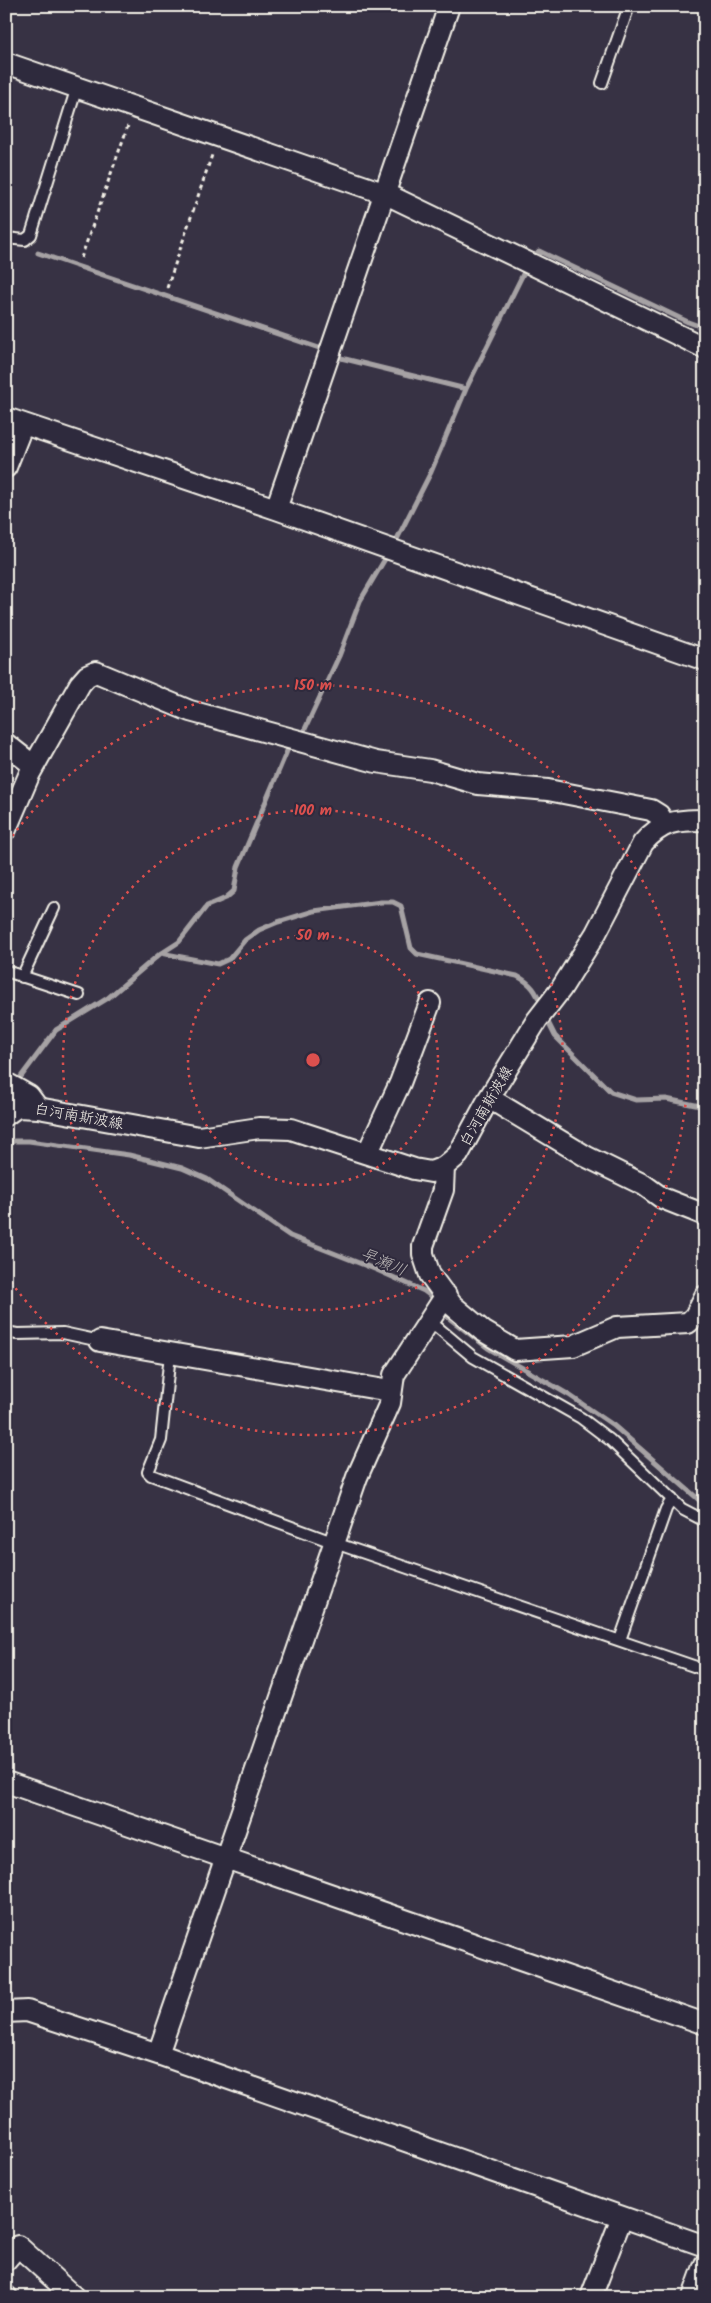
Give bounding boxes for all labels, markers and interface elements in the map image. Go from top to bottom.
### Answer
text: 150 m [294,674,332,698]
text: 100 m [294,799,332,823]
text: 50 m [295,924,330,948]
centre of rings [304,1051,322,1069]
street label: 白河南斯波線 [454,1062,520,1151]
street label: 白河南斯波線 [32,1097,125,1137]
water label: 早瀬川 [356,1241,410,1283]

